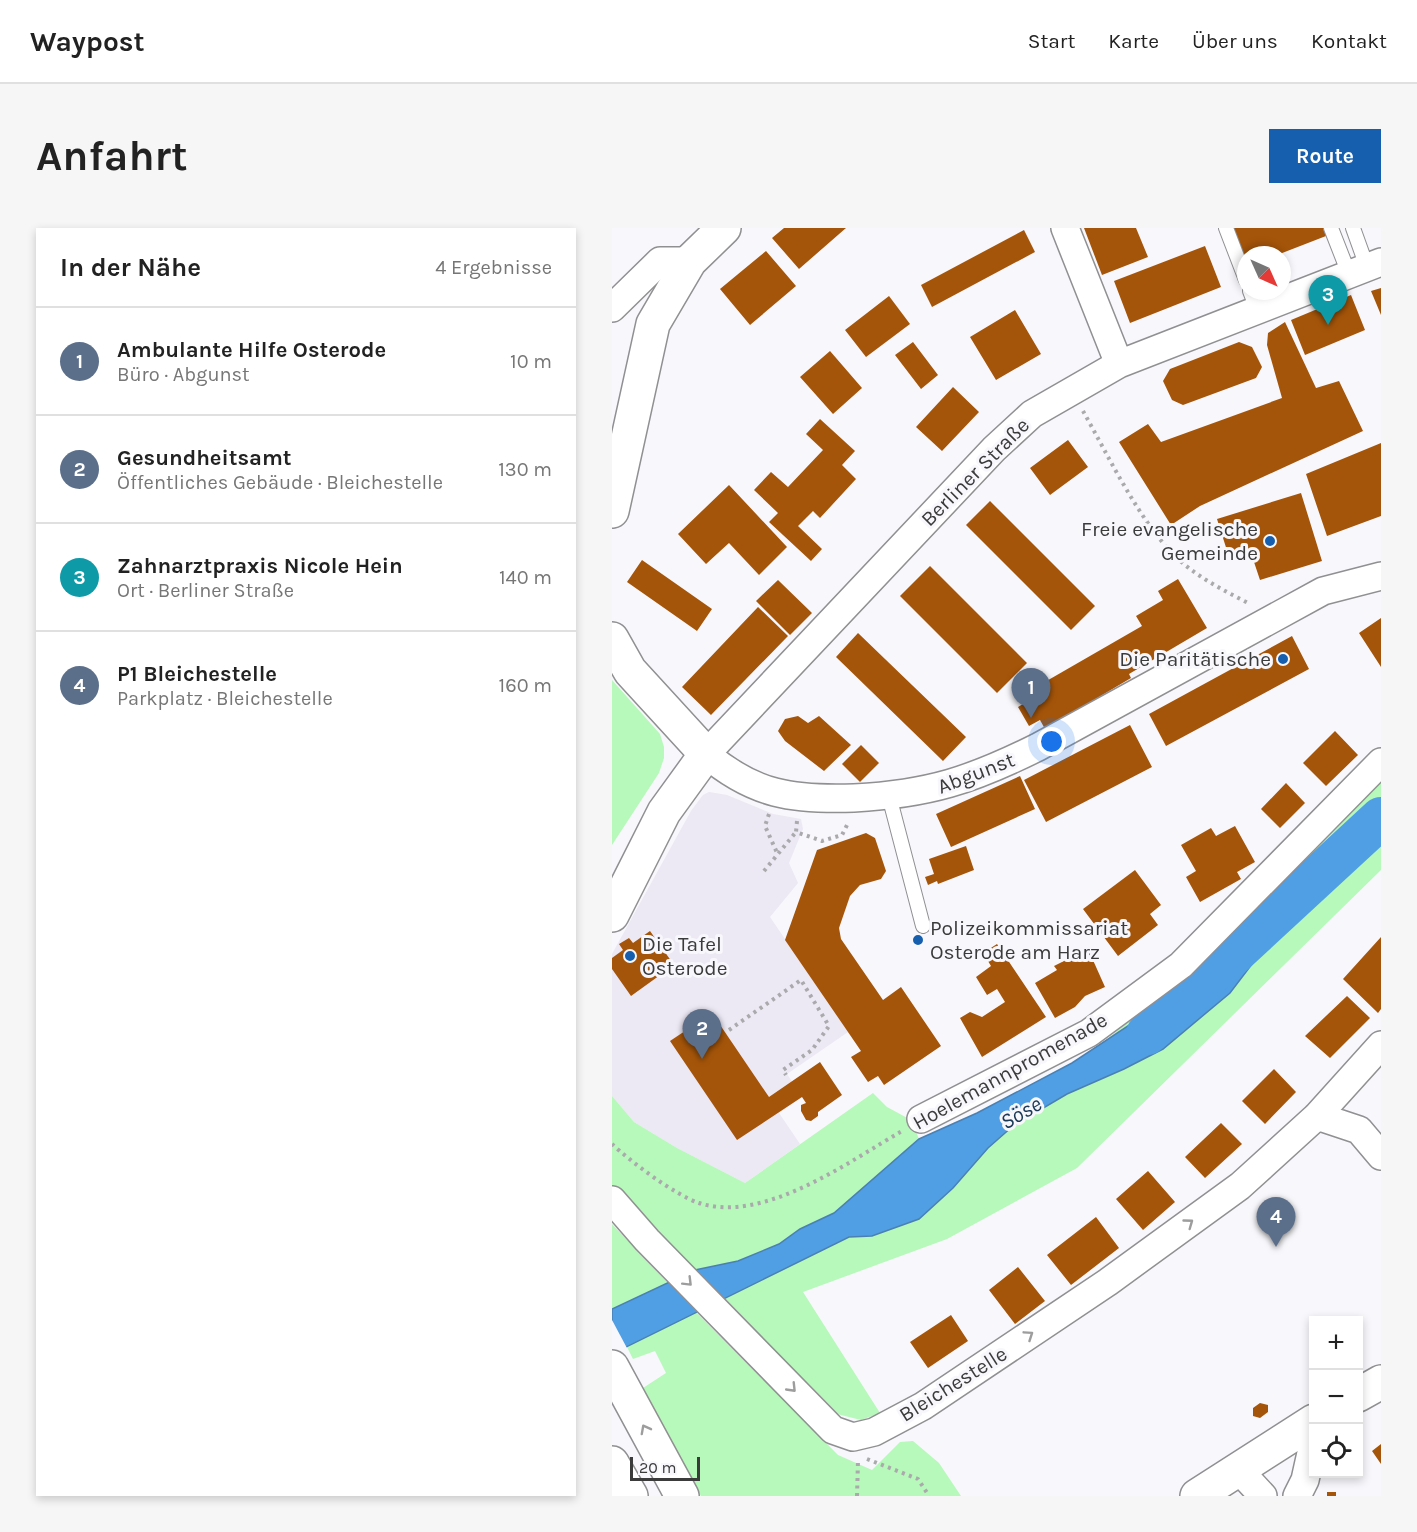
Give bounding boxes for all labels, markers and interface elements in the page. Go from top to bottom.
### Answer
text: Waypost [30,25,145,58]
text: Start [1028,29,1075,53]
text: Karte [1108,29,1159,53]
text: Über uns [1192,29,1278,53]
text: Kontakt [1311,29,1387,53]
button: Route [1269,129,1381,183]
text: Anfahrt [36,131,188,181]
north arrow [1237,246,1291,300]
text: In der Nähe [60,252,201,283]
text: 4 Ergebnisse [435,256,552,279]
pin: 3 [1308,276,1348,325]
text: Ambulante Hilfe Osterode [117,337,386,363]
text: 1 [76,350,83,373]
text: 10 m [510,350,552,373]
text: Büro · Abgunst [117,363,250,386]
street label: Berliner Straße [916,413,1034,531]
text: Gesundheitsamt [117,445,291,471]
text: 2 [73,458,86,481]
text: 130 m [498,458,552,481]
text: Öffentliches Gebäude · Bleichestelle [117,471,443,494]
place label: Freie evangelische Gemeinde [1081,517,1258,565]
marker: Freie evangelische Gemeinde [1263,534,1277,548]
text: Zahnarztpraxis Nicole Hein [117,553,403,579]
text: 3 [73,566,86,589]
text: 140 m [499,566,552,589]
text: Ort · Berliner Straße [117,579,294,602]
place label: Die Paritätische [1119,647,1271,671]
marker: Die Paritätische [1276,652,1290,666]
text: P1 Bleichestelle [117,661,277,687]
pin: 1 [1012,668,1050,718]
text: 4 [74,674,85,697]
text: 160 m [499,674,552,697]
text: Parkplatz · Bleichestelle [117,687,333,710]
your location [1037,727,1066,756]
street label: Abgunst [934,747,1018,799]
place label: Polizeikommissariat Osterode am Harz [930,916,1128,964]
place label: Die Tafel Osterode [642,932,728,980]
marker: Polizeikommissariat Osterode am Harz [911,933,925,947]
marker: Die Tafel Osterode [623,949,637,963]
street label: Hoelemannpromenade [909,1007,1111,1135]
pin: 2 [682,1010,722,1059]
water label: Söse [996,1091,1046,1135]
pin: 4 [1256,1198,1296,1247]
one-way arrow [1183,1219,1194,1230]
one-way arrow [681,1274,692,1285]
map controls [1309,1316,1363,1478]
button: + [1309,1316,1363,1370]
one-way arrow [1023,1331,1034,1342]
street label: Bleichestelle [895,1341,1011,1427]
button: − [1309,1370,1363,1424]
one-way arrow [785,1380,796,1391]
one-way arrow [641,1424,652,1435]
button: locate [1309,1424,1363,1478]
scale bar [630,1454,700,1482]
text: 20 m [639,1458,677,1477]

